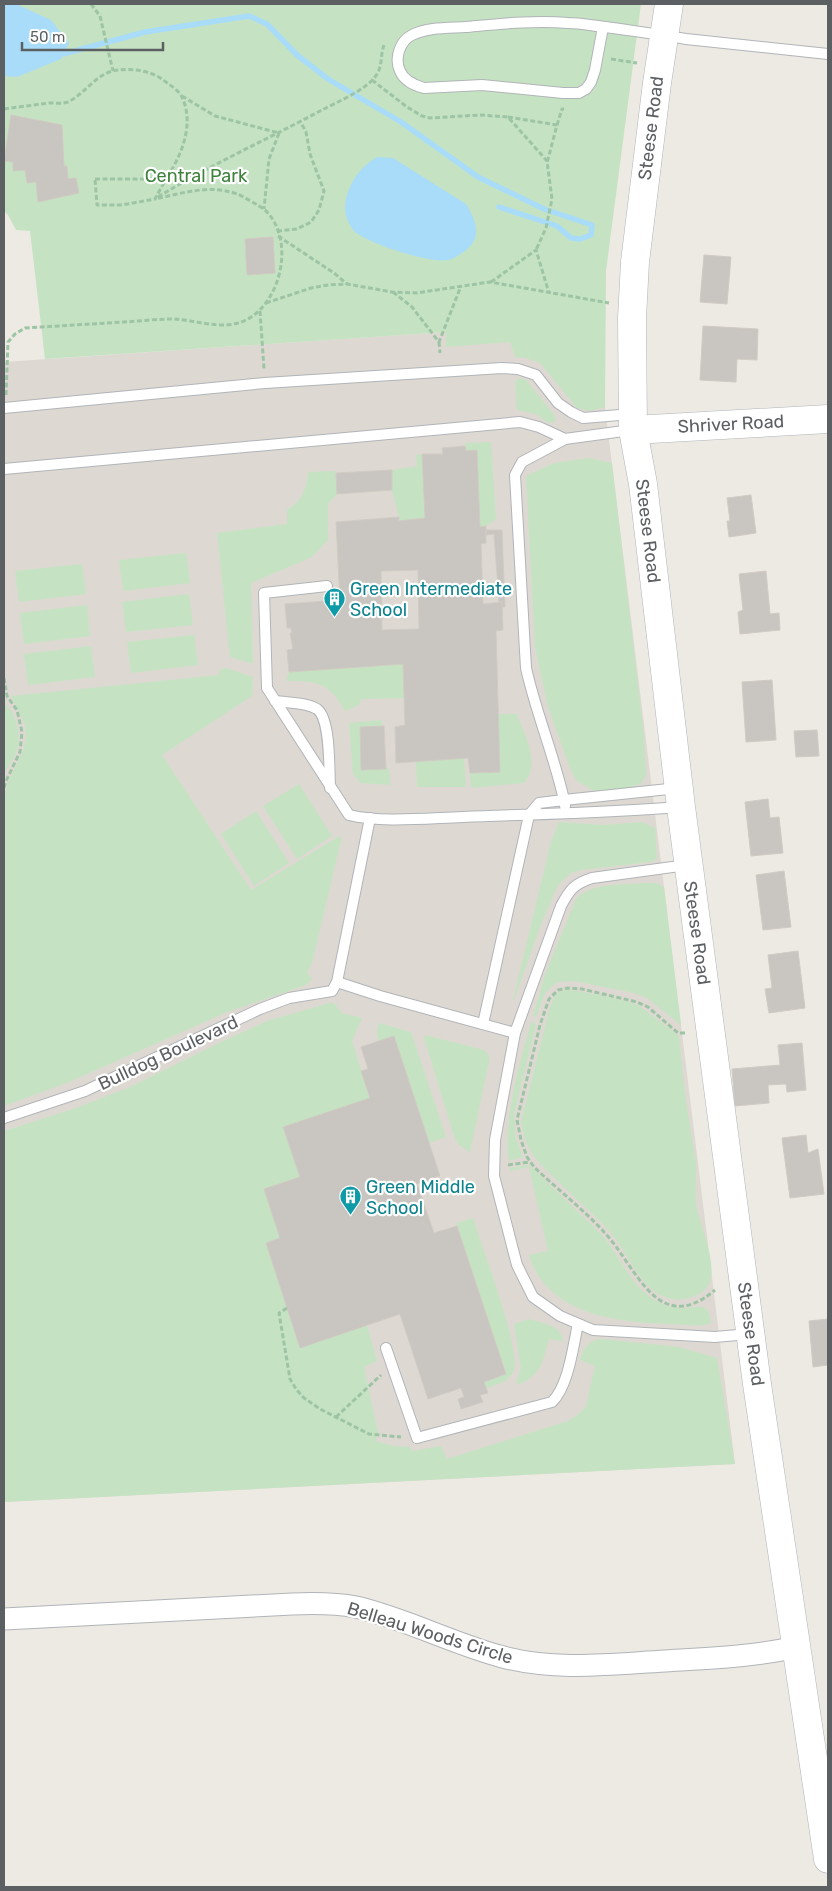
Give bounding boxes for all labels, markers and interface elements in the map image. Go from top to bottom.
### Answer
scale bar [22,20,164,52]
text: 50 m [30,28,65,46]
street label: Steese Road [634,75,668,181]
park label: Central Park [145,165,248,187]
street label: Shriver Road [677,410,785,438]
street label: Steese Road [631,478,665,584]
place label: Green Intermediate School [350,578,512,621]
building icon: Green Intermediate School [322,587,346,618]
street label: Steese Road [679,880,715,986]
street label: Bulldog Boulevard [94,1011,242,1095]
place label: Green Middle School [366,1176,475,1219]
building icon: Green Middle School [338,1185,362,1216]
street label: Steese Road [733,1281,769,1387]
street label: Belleau Woods Circle [344,1597,516,1669]

